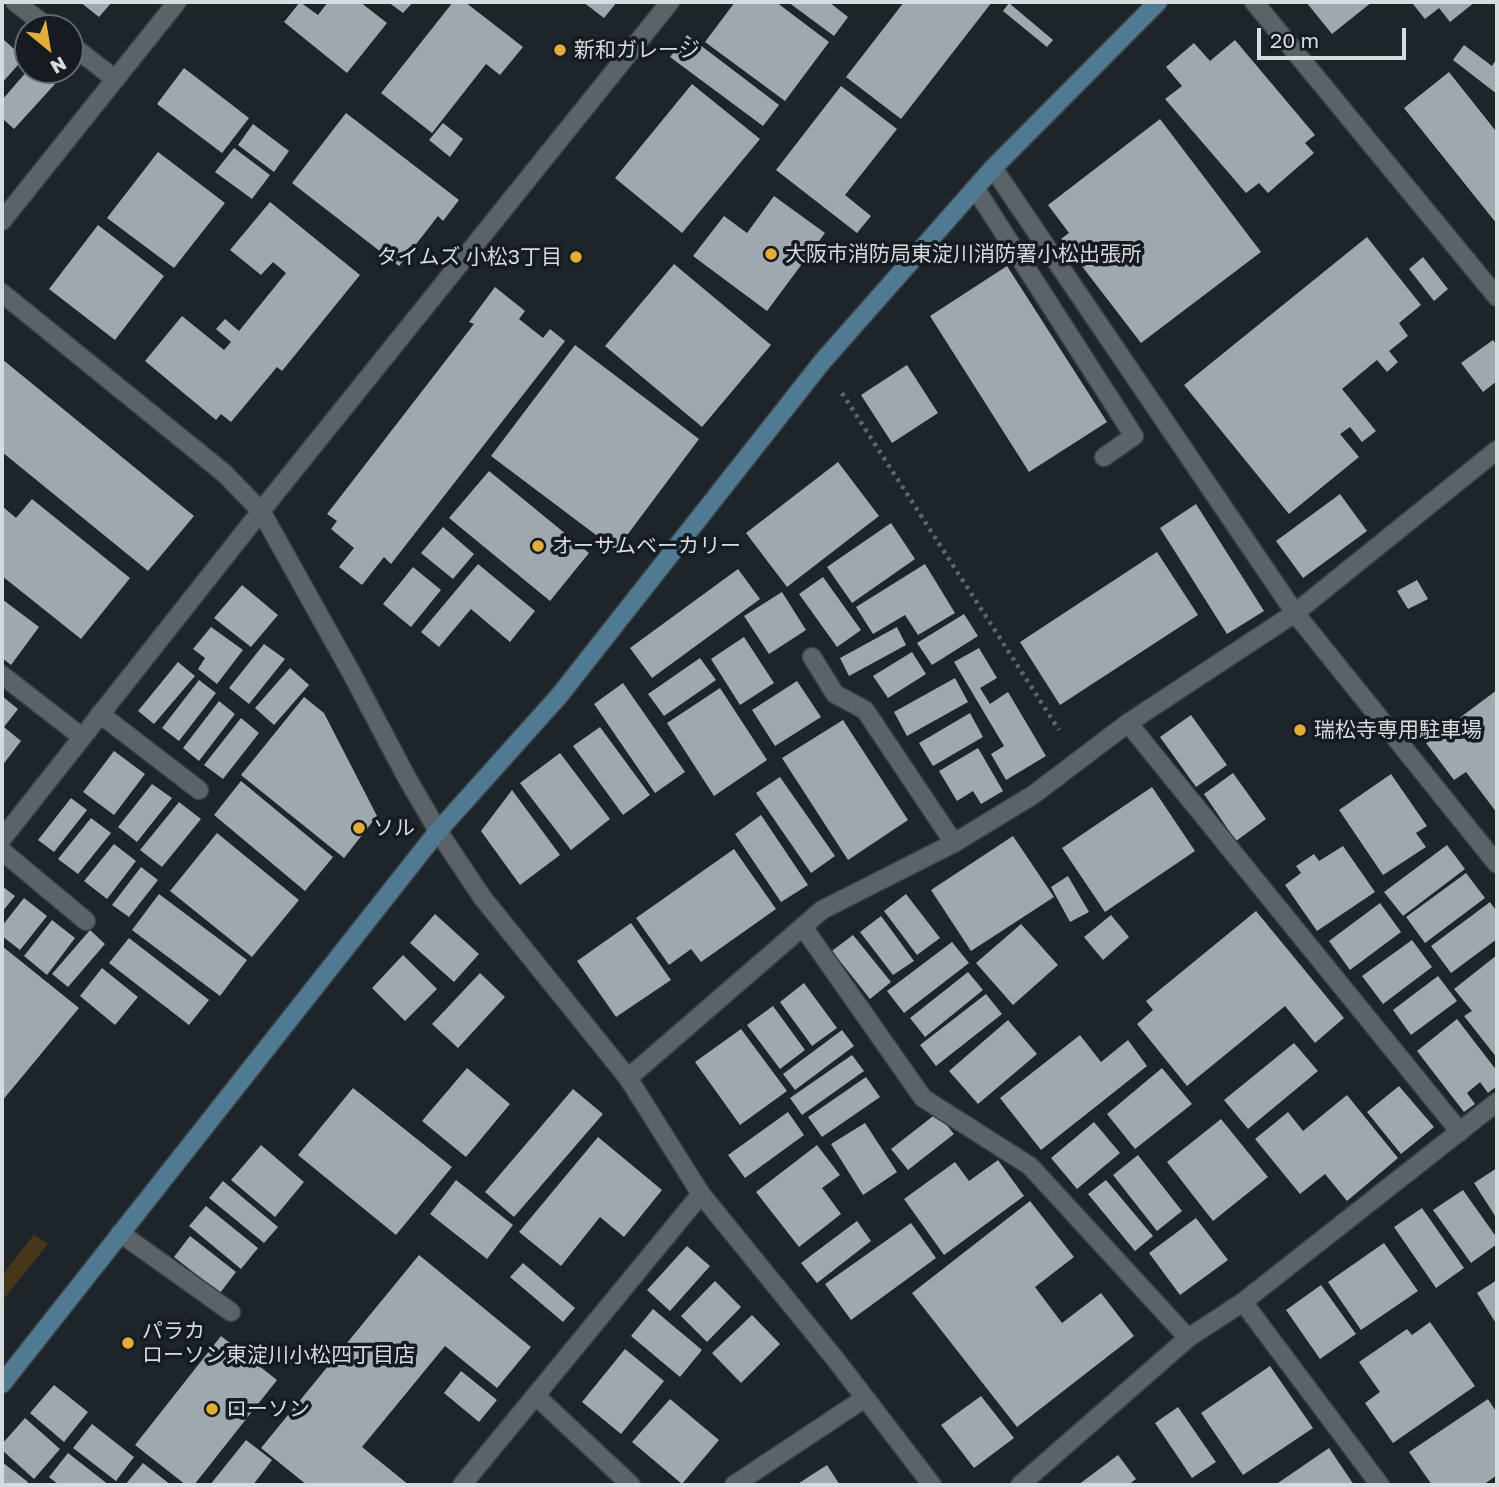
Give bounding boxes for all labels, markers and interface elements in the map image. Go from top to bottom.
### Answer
north arrow [14,14,84,84]
scale bar [1261,14,1410,58]
text: 20 m [1270,27,1319,53]
place label: 新和ガレージ [574,37,700,63]
marker: 新和ガレージ [552,42,568,58]
text: N [47,52,71,79]
place label: 大阪市消防局東淀川消防署小松出張所 [785,241,1142,267]
place label: タイムズ 小松3丁目 [376,244,562,270]
marker: 大阪市消防局東淀川消防署小松出張所 [763,246,779,262]
marker: タイムズ 小松3丁目 [568,249,584,265]
place label: オーサムベーカリー [552,533,741,559]
marker: オーサムベーカリー [530,538,546,554]
place label: 瑞松寺専用駐車場 [1314,717,1482,743]
marker: 瑞松寺専用駐車場 [1292,722,1308,738]
place label: ソル [373,815,415,841]
marker: ソル [351,820,367,836]
place label: パラカ ローソン東淀川小松四丁目店 [142,1318,415,1368]
marker: パラカ ローソン東淀川小松四丁目店 [120,1335,136,1351]
place label: ローソン [226,1396,310,1422]
marker: ローソン [204,1401,220,1417]

